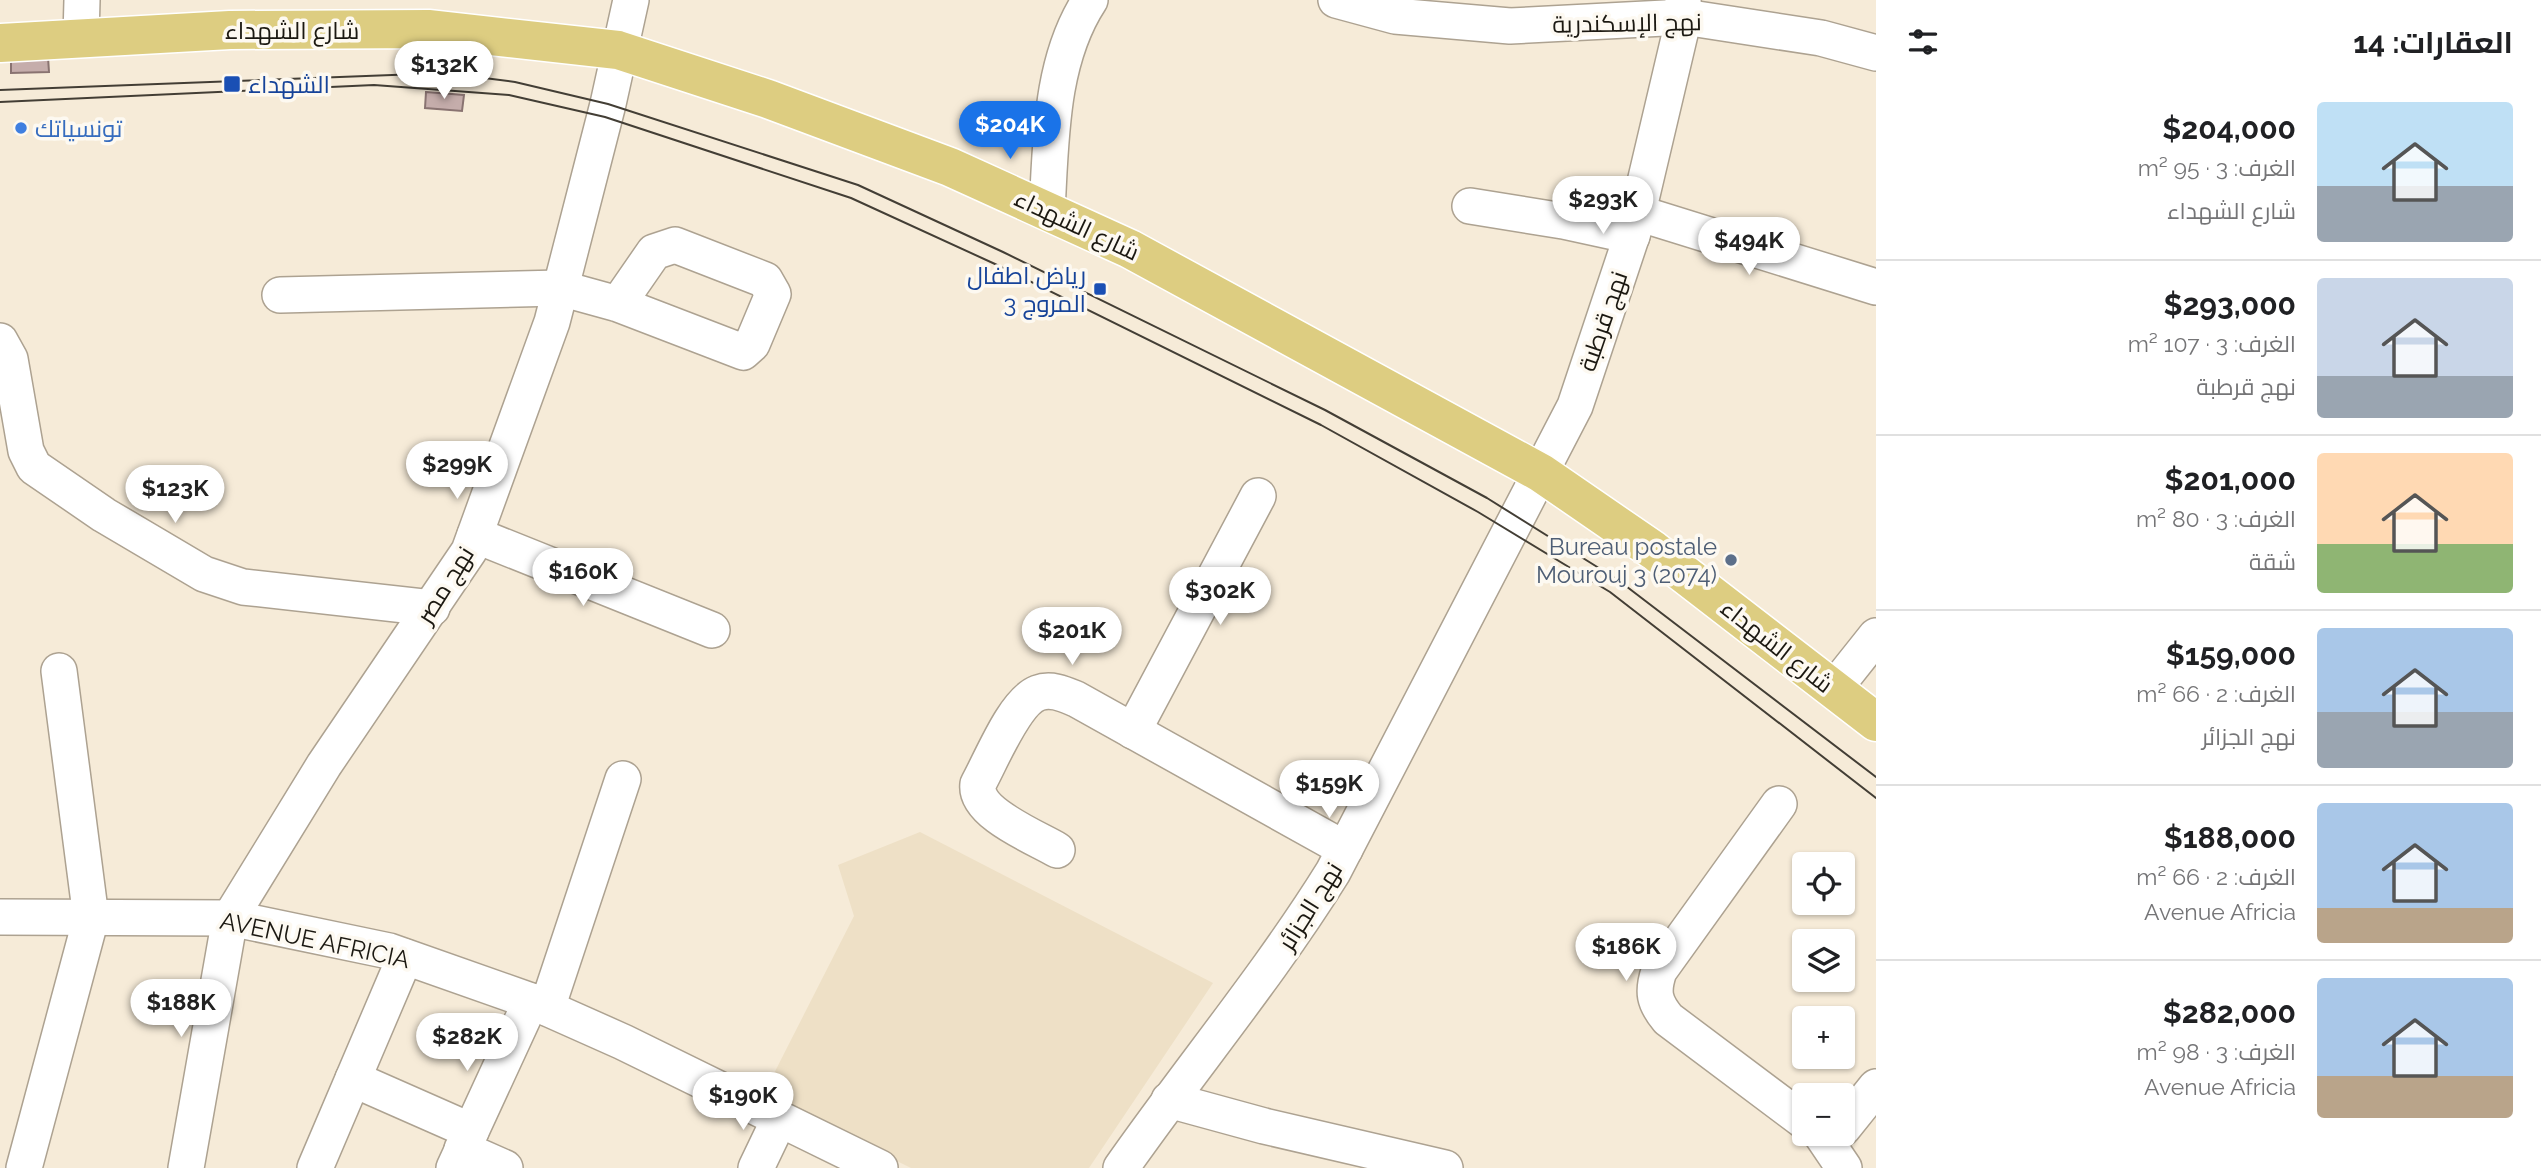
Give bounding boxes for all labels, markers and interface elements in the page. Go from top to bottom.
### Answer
street label: نهج الإسكندرية [1552,7,1702,41]
street label: شارع الشهداء [225,16,359,47]
icon: filters [1904,23,1942,61]
text: العقارات: 14 [2353,25,2513,60]
pin: $132K [395,42,493,101]
text: $132K [410,50,478,77]
place label: الشهداء [248,70,330,99]
marker: الشهداء [222,74,242,94]
pin: $204K [961,102,1059,161]
text: $204K [975,110,1045,137]
text: $204,000 [2162,111,2296,146]
place label: تونسياتك [35,114,123,143]
marker: تونسياتك [13,120,29,136]
icon: home [2373,130,2457,214]
text: الغرف: 3 · 95 m² [2138,154,2296,181]
pin: $293K [1554,176,1652,236]
street label: شارع الشهداء [1009,183,1144,268]
text: $293K [1568,185,1638,212]
text: شارع الشهداء [2167,197,2296,224]
pin: $494K [1700,218,1798,277]
text: $494K [1714,226,1784,253]
place label: رياض اطفال المروج 3 [967,261,1086,320]
street label: نهج قرطبة [1572,267,1636,376]
marker: رياض اطفال المروج 3 [1092,281,1108,297]
text: $293,000 [2163,287,2296,322]
icon: home [2373,306,2457,390]
text: الغرف: 3 · 107 m² [2128,330,2296,357]
text: نهج قرطبة [2196,373,2296,400]
pin: $299K [408,442,506,501]
text: $299K [422,450,492,477]
text: $201,000 [2165,462,2296,497]
pin: $123K [126,466,224,525]
text: $123K [141,474,209,501]
icon: home [2373,481,2457,565]
text: الغرف: 3 · 80 m² [2136,505,2296,532]
place label: Bureau postale Mourouj 3 (2074) [1536,532,1717,589]
street label: نهج مصر [409,541,482,632]
pin: $160K [534,548,632,608]
text: شقة [2249,548,2296,575]
marker: Bureau postale Mourouj 3 (2074) [1723,552,1739,568]
text: $160K [548,557,618,584]
pin: $302K [1171,568,1269,627]
text: $302K [1185,576,1255,603]
street label: شارع الشهداء [1714,593,1839,700]
pin: $201K [1023,608,1121,667]
text: $201K [1038,616,1106,643]
text: $159,000 [2166,637,2296,672]
icon: home [2373,656,2457,740]
text: الغرف: 2 · 66 m² [2136,680,2296,707]
text: نهج الجزائر [2202,723,2296,750]
pin: $159K [1280,760,1378,820]
text: $159K [1295,769,1363,796]
text: $188,000 [2164,820,2296,855]
icon: home [2373,831,2457,915]
map controls [1792,852,1855,1146]
button: locate [1792,852,1855,915]
street label: نهج الجزائر [1271,857,1350,958]
text: الغرف: 2 · 66 m² [2136,863,2296,890]
text: Avenue Africia [2144,898,2296,925]
street label: AVENUE AFRICIA [218,906,412,974]
pin: $186K [1577,923,1675,983]
button: layers [1792,929,1855,992]
text: $186K [1591,932,1661,959]
pin: $188K [132,979,230,1039]
text: $188K [146,988,216,1015]
text: $282,000 [2163,995,2296,1030]
button: + [1792,1006,1855,1069]
icon: home [2373,1006,2457,1090]
pin: $282K [418,1014,516,1073]
text: $282K [432,1022,502,1049]
text: الغرف: 3 · 98 m² [2137,1038,2296,1065]
pin: $190K [694,1072,792,1132]
text: Avenue Africia [2144,1073,2296,1100]
text: $190K [709,1081,778,1108]
button: − [1792,1083,1855,1146]

